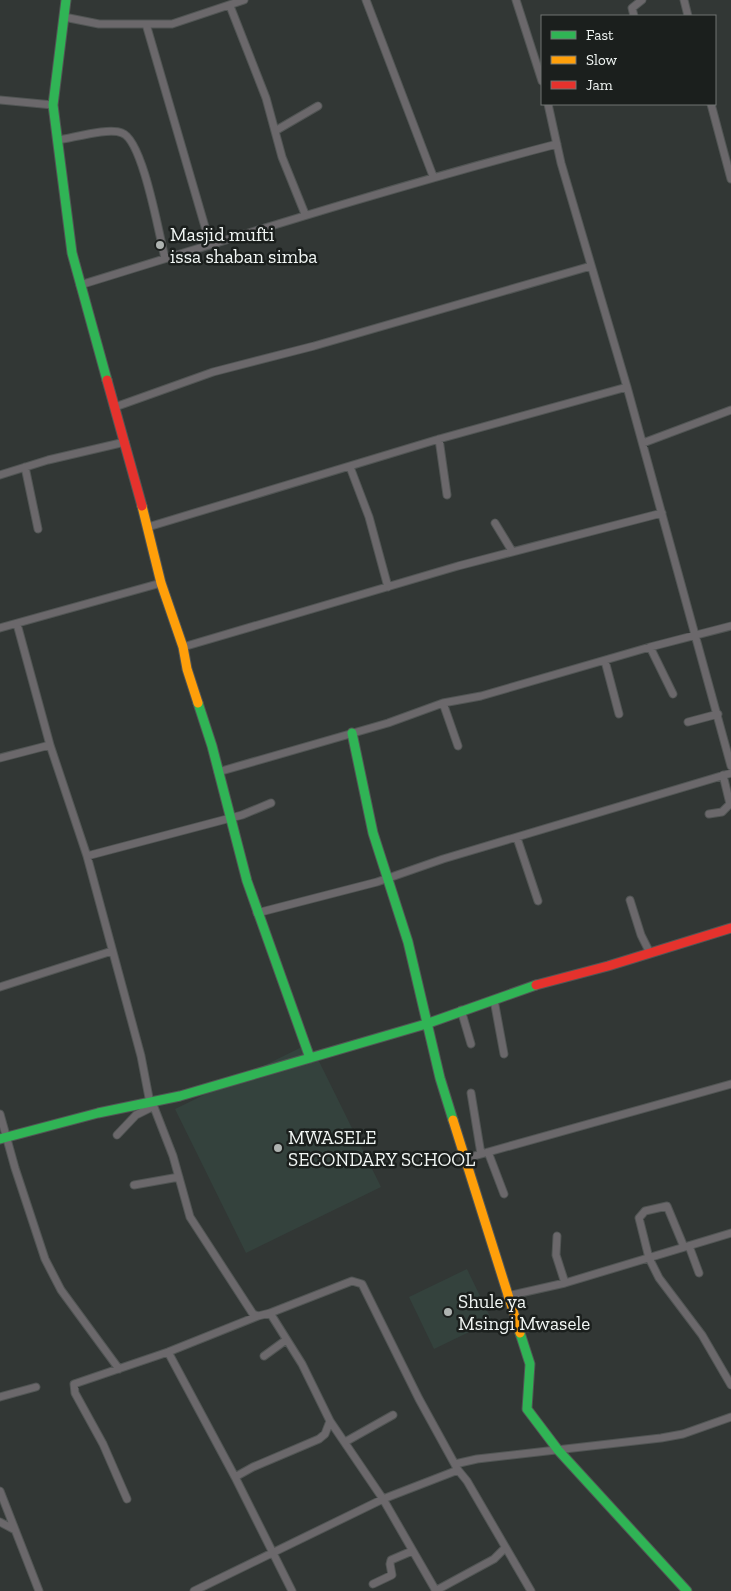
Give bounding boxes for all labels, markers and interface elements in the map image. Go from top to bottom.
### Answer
legend [541,15,716,105]
text: Fast [586,26,614,44]
text: Slow [586,51,618,69]
text: Jam [586,76,613,94]
place label: Masjid mufti issa shaban simba [170,223,317,268]
marker: Masjid mufti issa shaban simba [154,239,166,251]
place label: MWASELE SECONDARY SCHOOL [288,1126,476,1171]
marker: MWASELE SECONDARY SCHOOL [272,1142,284,1154]
place label: Shule ya Msingi Mwasele [458,1290,590,1335]
marker: Shule ya Msingi Mwasele [442,1306,454,1318]

